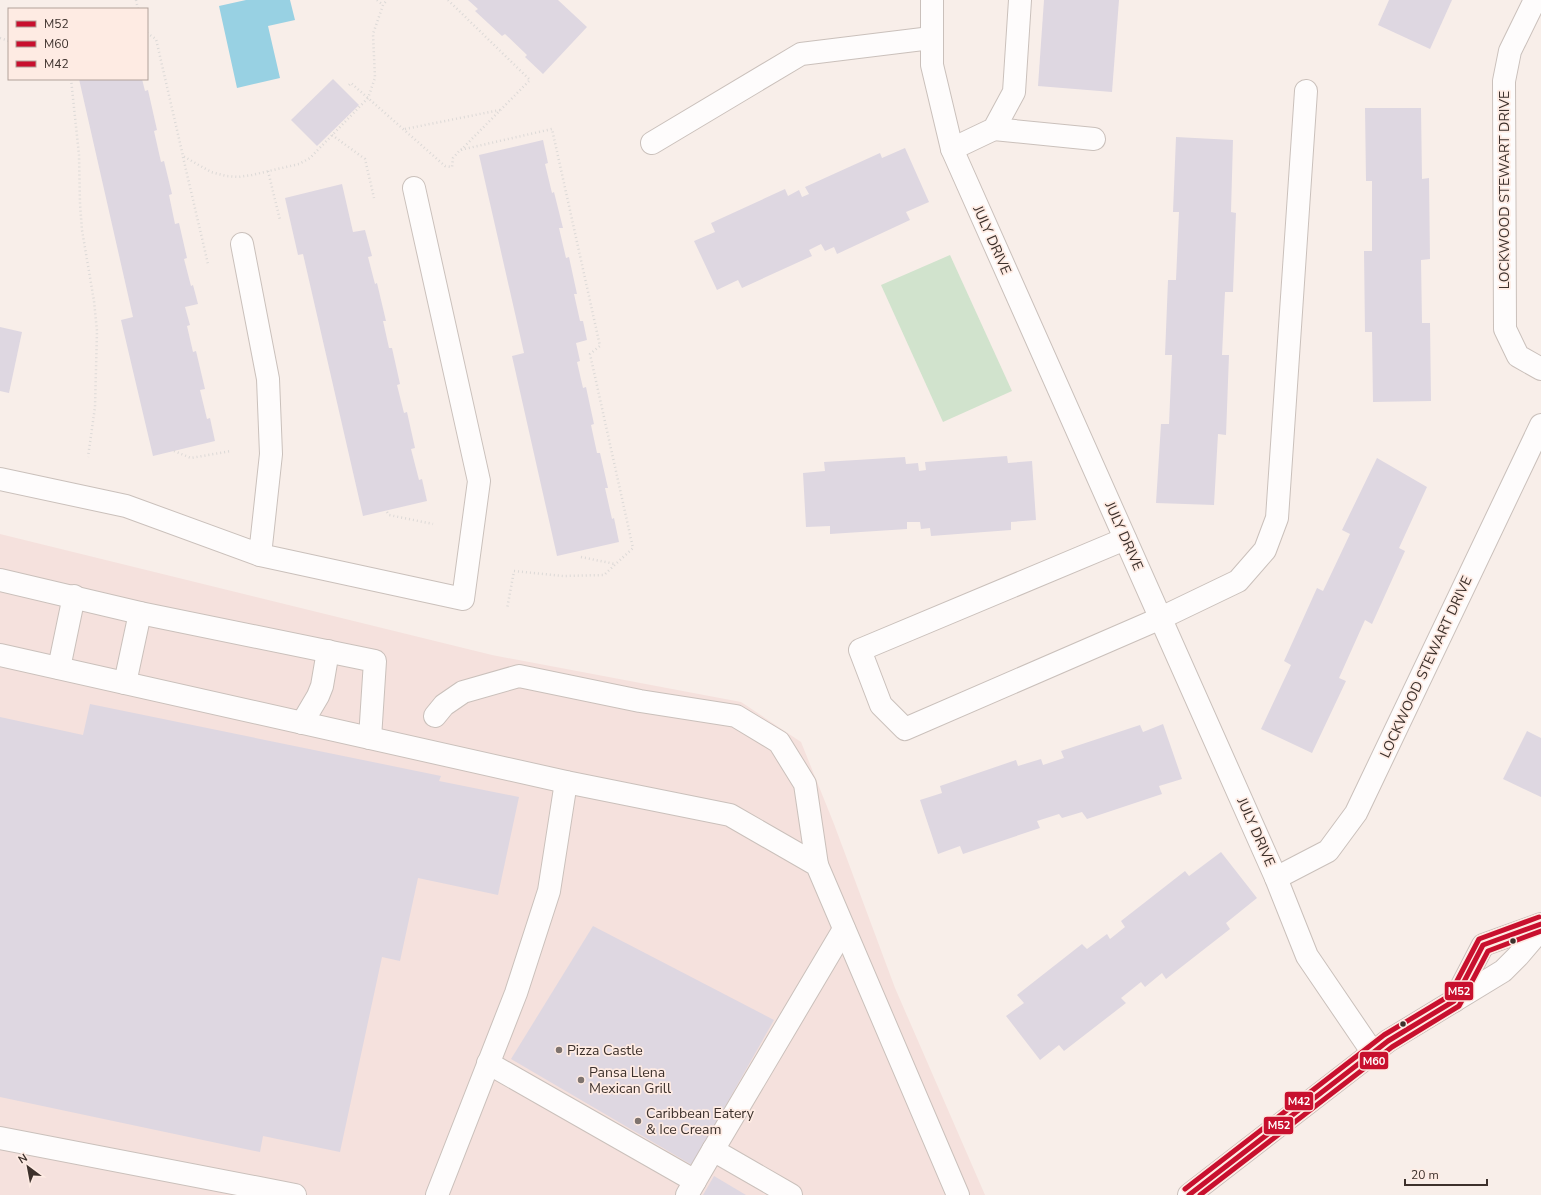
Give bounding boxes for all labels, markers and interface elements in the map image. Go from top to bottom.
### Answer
legend [8,8,148,80]
text: M52 [44,16,69,32]
text: M60 [44,36,69,52]
text: M42 [44,56,69,72]
street label: LOCKWOOD STEWART DRIVE [1495,91,1514,289]
street label: JULY DRIVE [968,202,1016,278]
street label: JULY DRIVE [1100,498,1148,574]
street label: LOCKWOOD STEWART DRIVE [1375,573,1477,761]
street label: JULY DRIVE [1232,794,1280,870]
unlabelled marker [1508,936,1518,946]
line badge: M52 [1444,981,1474,1001]
text: M52 [1448,984,1471,999]
unlabelled marker [1398,1019,1408,1029]
place label: Pizza Castle [567,1041,643,1060]
marker: Pizza Castle [554,1045,564,1055]
line badge: M60 [1359,1051,1389,1070]
text: M60 [1363,1054,1386,1069]
place label: Pansa Llena Mexican Grill [589,1063,672,1098]
marker: Pansa Llena Mexican Grill [576,1075,586,1085]
line badge: M42 [1284,1091,1314,1111]
text: M42 [1288,1094,1311,1109]
place label: Caribbean Eatery & Ice Cream [646,1104,755,1139]
marker: Caribbean Eatery & Ice Cream [633,1116,643,1126]
line badge: M52 [1263,1116,1294,1135]
text: M52 [1268,1118,1291,1133]
north arrow [8,1147,48,1187]
text: N [15,1150,30,1167]
scale bar [1405,1161,1487,1187]
text: 20 m [1411,1167,1439,1183]

